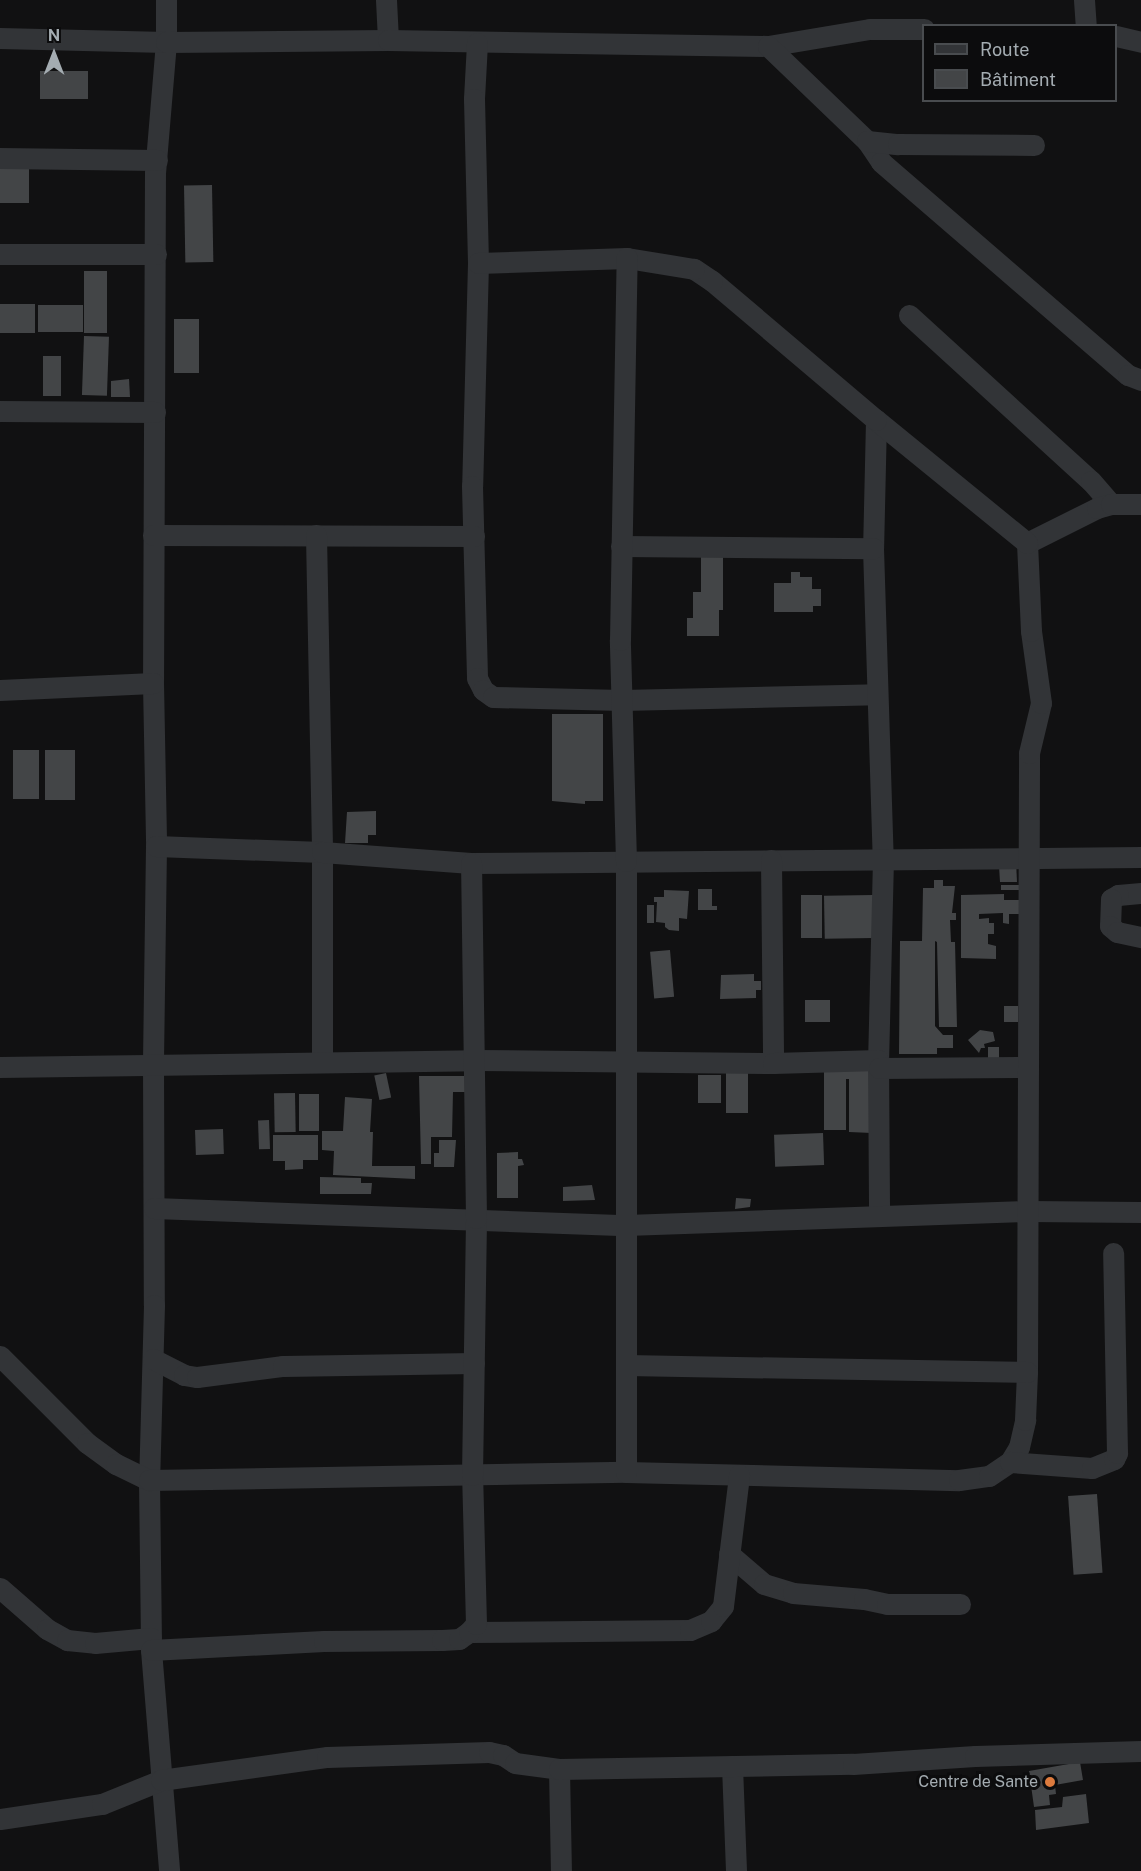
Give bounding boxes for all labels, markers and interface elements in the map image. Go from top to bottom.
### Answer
north arrow [24,24,84,84]
legend [922,24,1117,102]
text: N [48,26,60,45]
text: Route [980,39,1029,60]
text: Bâtiment [980,69,1056,90]
place label: Centre de Sante [918,1772,1038,1792]
marker: Centre de Sante [1043,1775,1057,1789]

